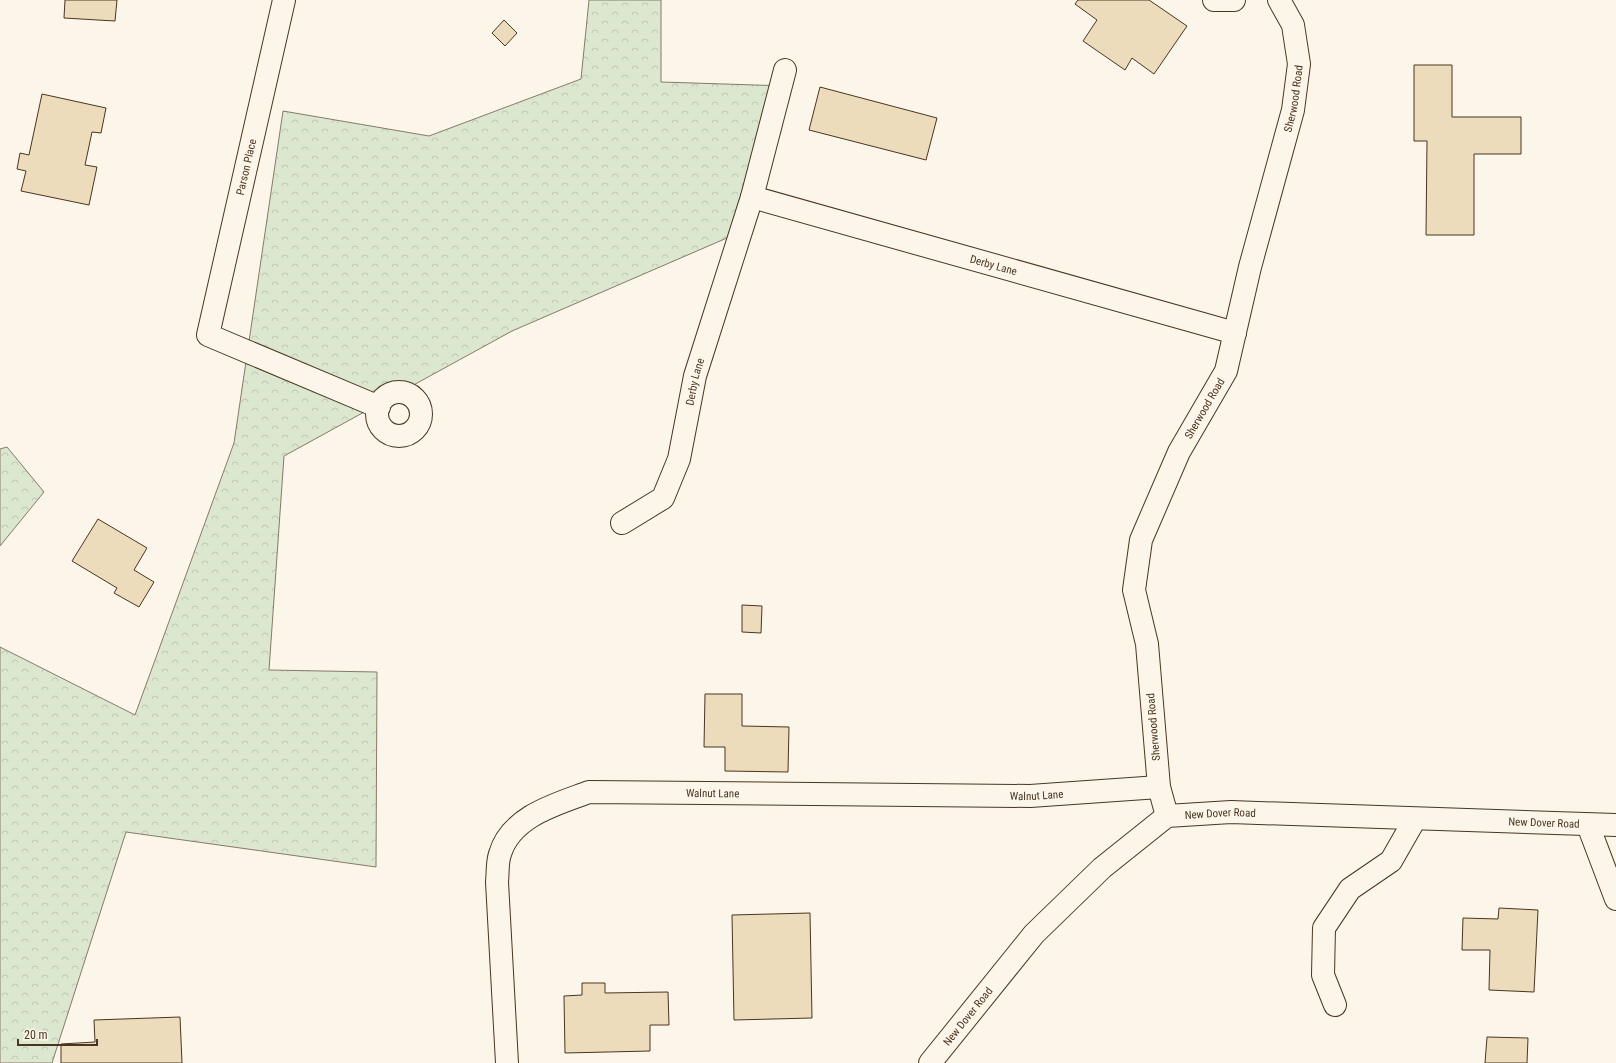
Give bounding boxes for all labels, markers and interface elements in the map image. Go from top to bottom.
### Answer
street label: Sherwood Road [1281,64,1306,134]
street label: Parson Place [234,138,259,196]
street label: Derby Lane [968,253,1018,278]
street label: Derby Lane [683,357,707,407]
street label: Sherwood Road [1182,376,1227,441]
street label: Sherwood Road [1144,693,1163,761]
street label: Walnut Lane [686,787,739,800]
street label: Walnut Lane [1010,788,1064,803]
street label: New Dover Road [1184,806,1256,822]
street label: New Dover Road [1508,815,1580,831]
street label: New Dover Road [941,985,995,1048]
scale bar [18,1021,97,1047]
text: 20 m [24,1028,48,1042]

